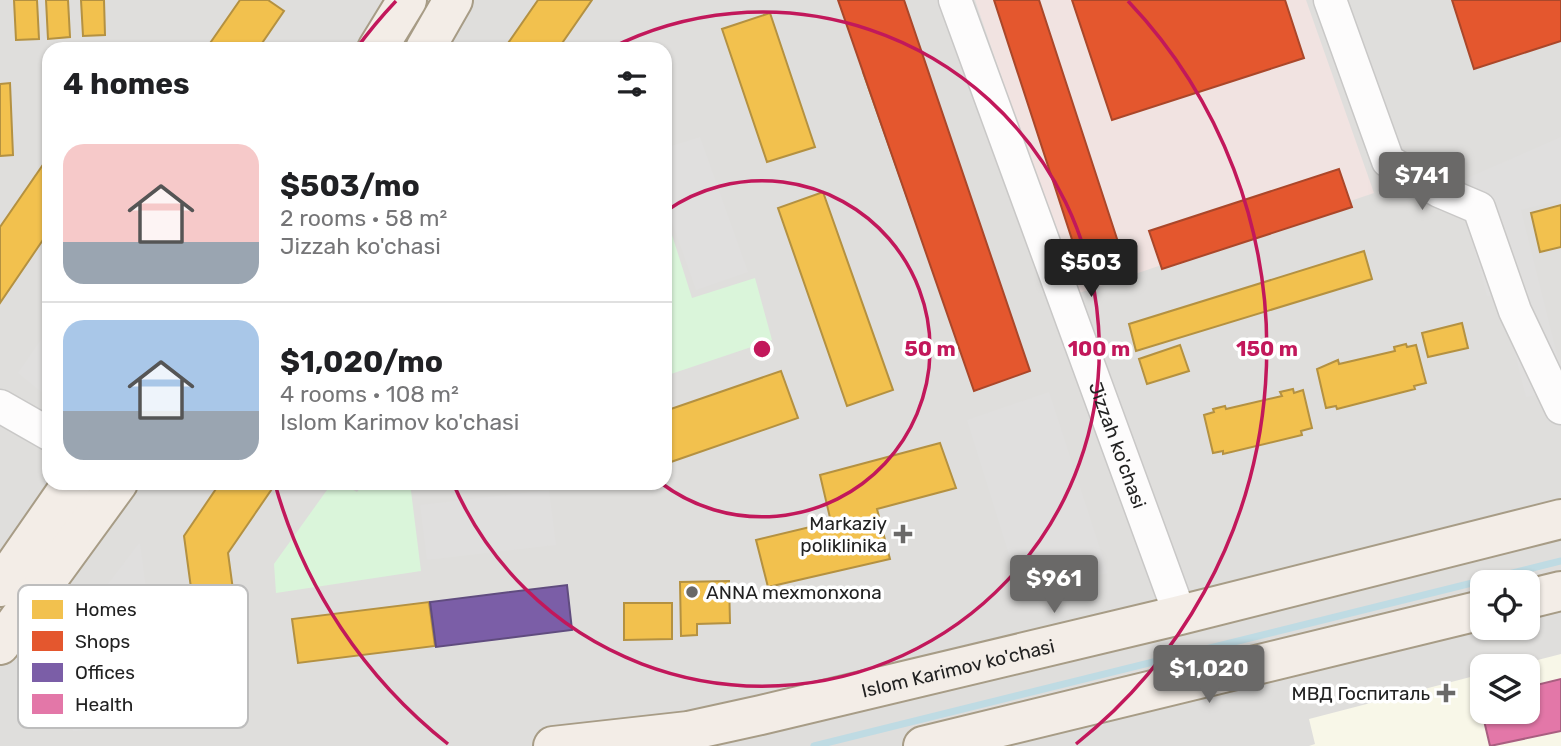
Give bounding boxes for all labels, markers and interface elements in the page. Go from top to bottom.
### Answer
icon: filters [613,65,651,103]
text: 4 homes [63,66,190,102]
pin: $741 [1381,152,1463,212]
text: $741 [1395,161,1449,189]
text: $503/mo [280,168,420,204]
icon: home [119,172,203,256]
text: 2 rooms · 58 m² [280,204,447,232]
text: Jizzah ko'chasi [280,232,441,260]
pin: $503 [1050,240,1132,299]
text: $503 [1060,248,1122,276]
text: 50 m [904,336,956,361]
text: 100 m [1068,336,1130,361]
text: 150 m [1236,336,1298,361]
centre of rings [750,337,774,361]
text: $1,020/mo [280,344,443,380]
icon: home [119,348,203,432]
street label: Jizzah ko'chasi [1084,379,1151,512]
text: 4 rooms · 108 m² [280,380,459,408]
text: Islom Karimov ko'chasi [280,408,519,436]
place label: Markaziy poliklinika [800,512,887,557]
marker: Markaziy poliklinika [893,524,913,544]
pin: $961 [1013,556,1095,615]
text: $961 [1026,564,1082,592]
map controls [1470,570,1540,724]
button: locate [1470,570,1540,640]
place label: ANNA mexmonxona [706,581,882,604]
marker: ANNA mexmonxona [684,584,700,600]
legend [18,585,248,728]
text: Homes [75,598,137,621]
text: Shops [75,630,130,653]
street label: Islom Karimov ko'chasi [859,634,1057,702]
pin: $1,020 [1152,646,1266,705]
text: $1,020 [1169,654,1249,682]
button: layers [1470,654,1540,724]
text: Offices [75,661,135,684]
place label: МВД Госпиталь [1292,682,1430,705]
marker: МВД Госпиталь [1436,683,1456,703]
text: Health [75,693,133,716]

